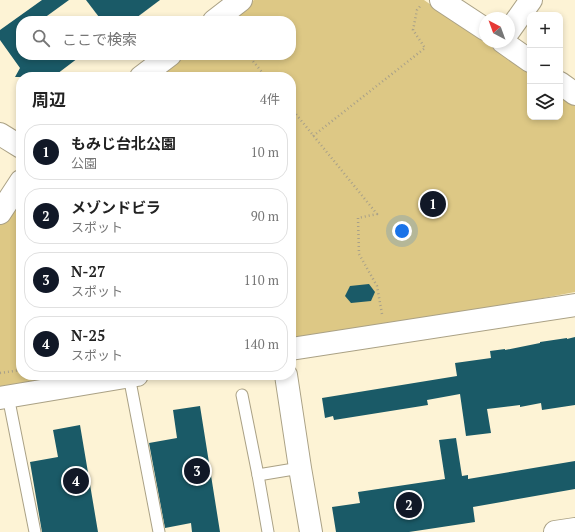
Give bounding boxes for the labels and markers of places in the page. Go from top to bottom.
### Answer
pin: 1 [420,189,446,219]
pin: 3 [184,456,210,486]
pin: 4 [63,466,89,496]
pin: 2 [396,490,422,520]

